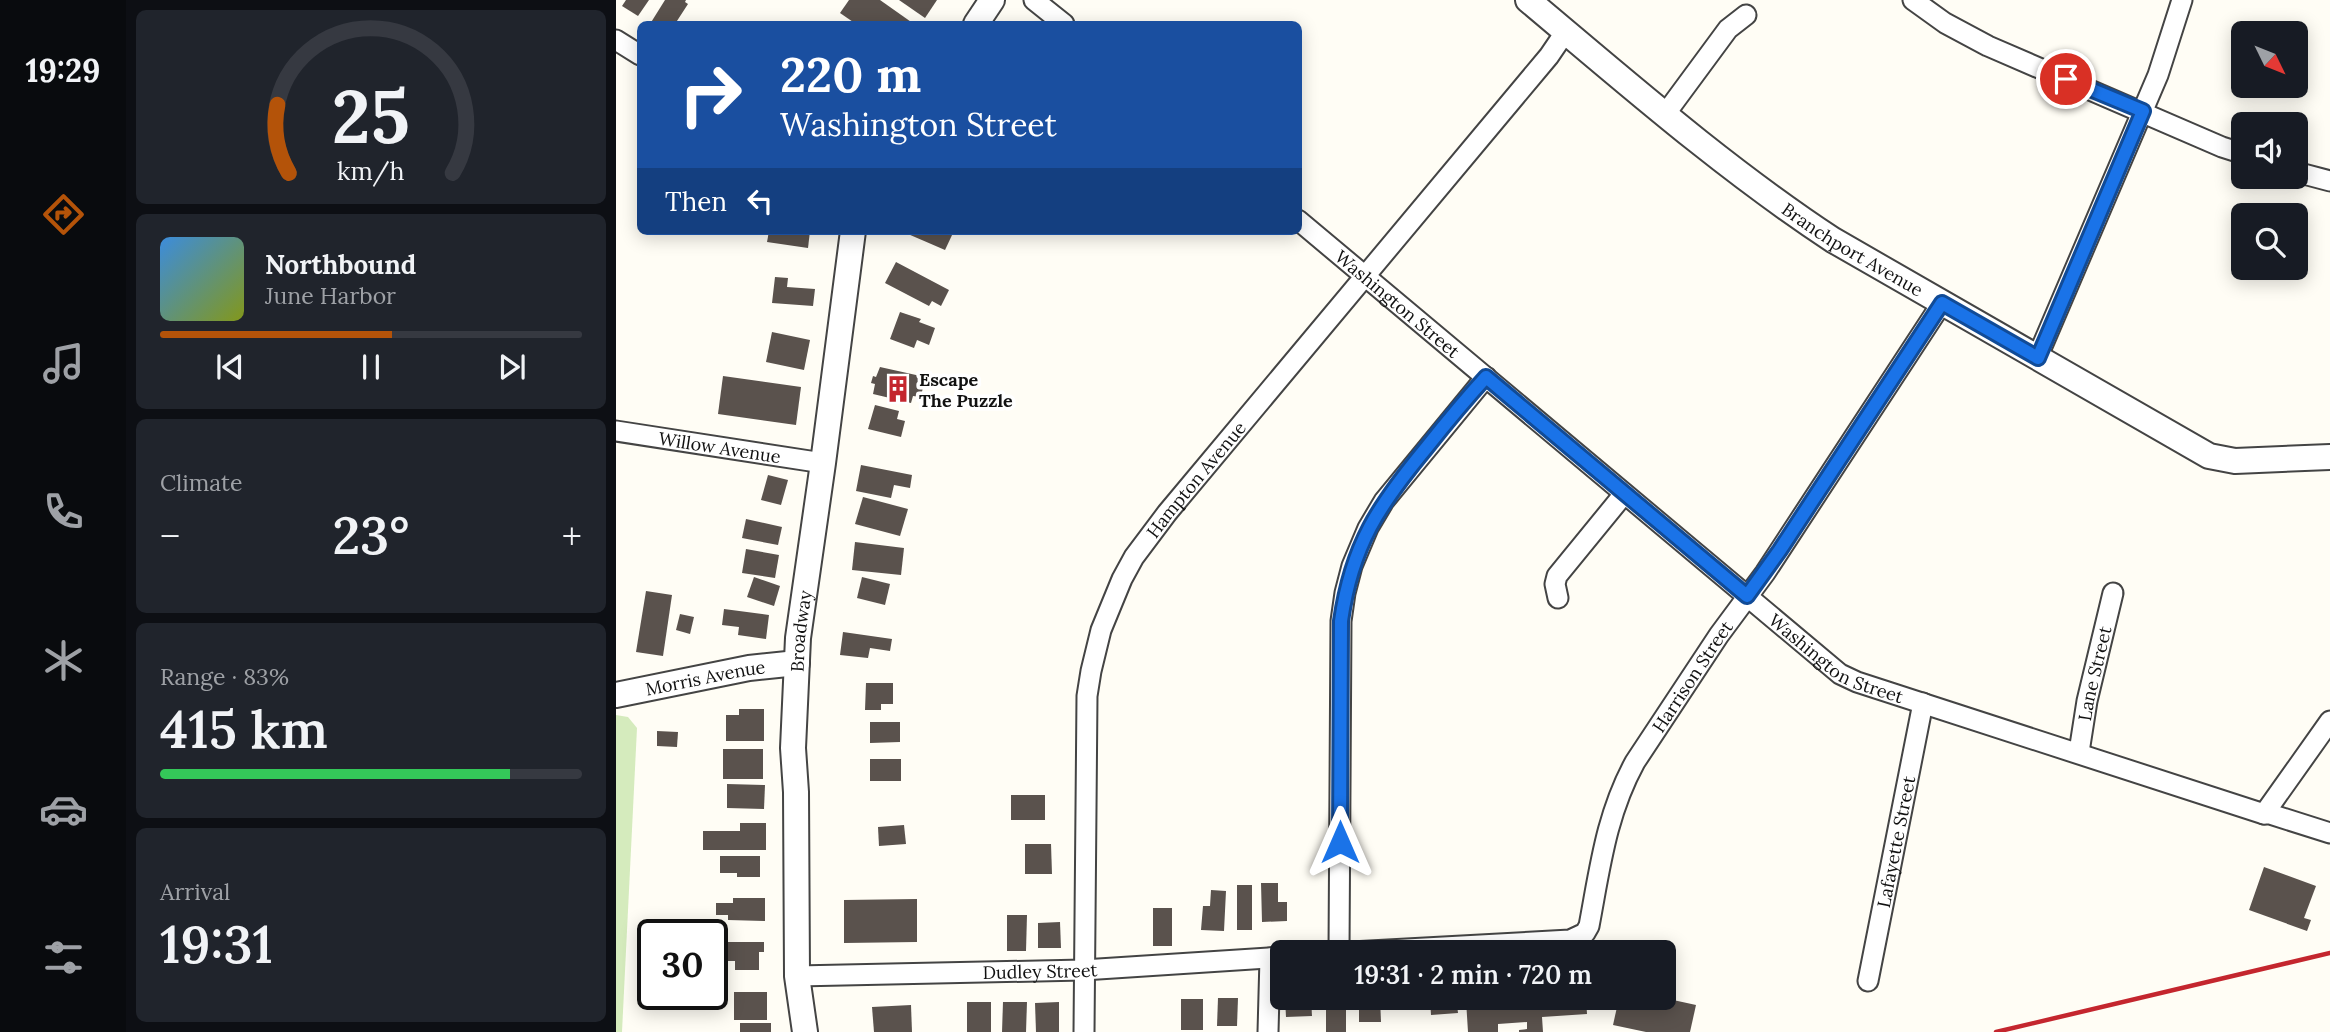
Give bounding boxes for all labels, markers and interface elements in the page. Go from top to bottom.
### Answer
north arrow [2231,21,2308,98]
map controls [2231,21,2308,280]
text: 220 m [780,43,921,105]
icon: right [665,49,756,140]
pin [2036,49,2096,109]
text: 19:29 [26,50,100,91]
icon: arrive [2047,60,2085,98]
text: 25 [332,71,410,164]
text: Washington Street [780,104,1057,145]
button: sound [2231,112,2308,189]
text: km/h [337,155,405,187]
icon: left [741,182,779,220]
text: Then [665,185,727,218]
icon: directions [39,190,88,239]
street label: Branchport Avenue [1778,197,1928,301]
button: search [2231,203,2308,280]
street label: Washington Street [1331,245,1465,362]
text: Northbound [265,248,416,281]
text: June Harbor [265,281,396,310]
icon: music [39,339,88,388]
icon: previous [211,348,249,386]
icon: pause [352,348,390,386]
icon: next [493,348,531,386]
place label: Escape The Puzzle [919,368,1013,412]
building icon: Escape The Puzzle [883,374,913,404]
street label: Hampton Avenue [1141,416,1251,542]
street label: Willow Avenue [657,426,783,468]
text: Climate [160,468,242,497]
icon: phone [39,487,88,536]
text: 23° [333,502,409,568]
text: − [160,512,180,560]
text: + [562,512,582,560]
street label: Broadway [785,588,816,672]
street label: Washington Street [1764,608,1906,708]
street label: Harrison Street [1646,616,1737,737]
street label: Lane Street [2073,624,2116,722]
icon: climate [39,636,88,685]
street label: Morris Avenue [643,655,767,700]
text: Range · 83% [160,662,289,691]
text: 415 km [160,696,328,762]
street label: Lafayette Street [1871,774,1920,910]
icon: car [39,785,88,834]
position arrow [1303,805,1377,879]
text: Arrival [160,877,230,906]
text: 19:31 [160,911,273,977]
speed limit sign: 30 [637,919,728,1010]
icon: filters [39,933,88,982]
street label: Dudley Street [982,958,1098,984]
text: 19:31 · 2 min · 720 m [1354,958,1592,991]

